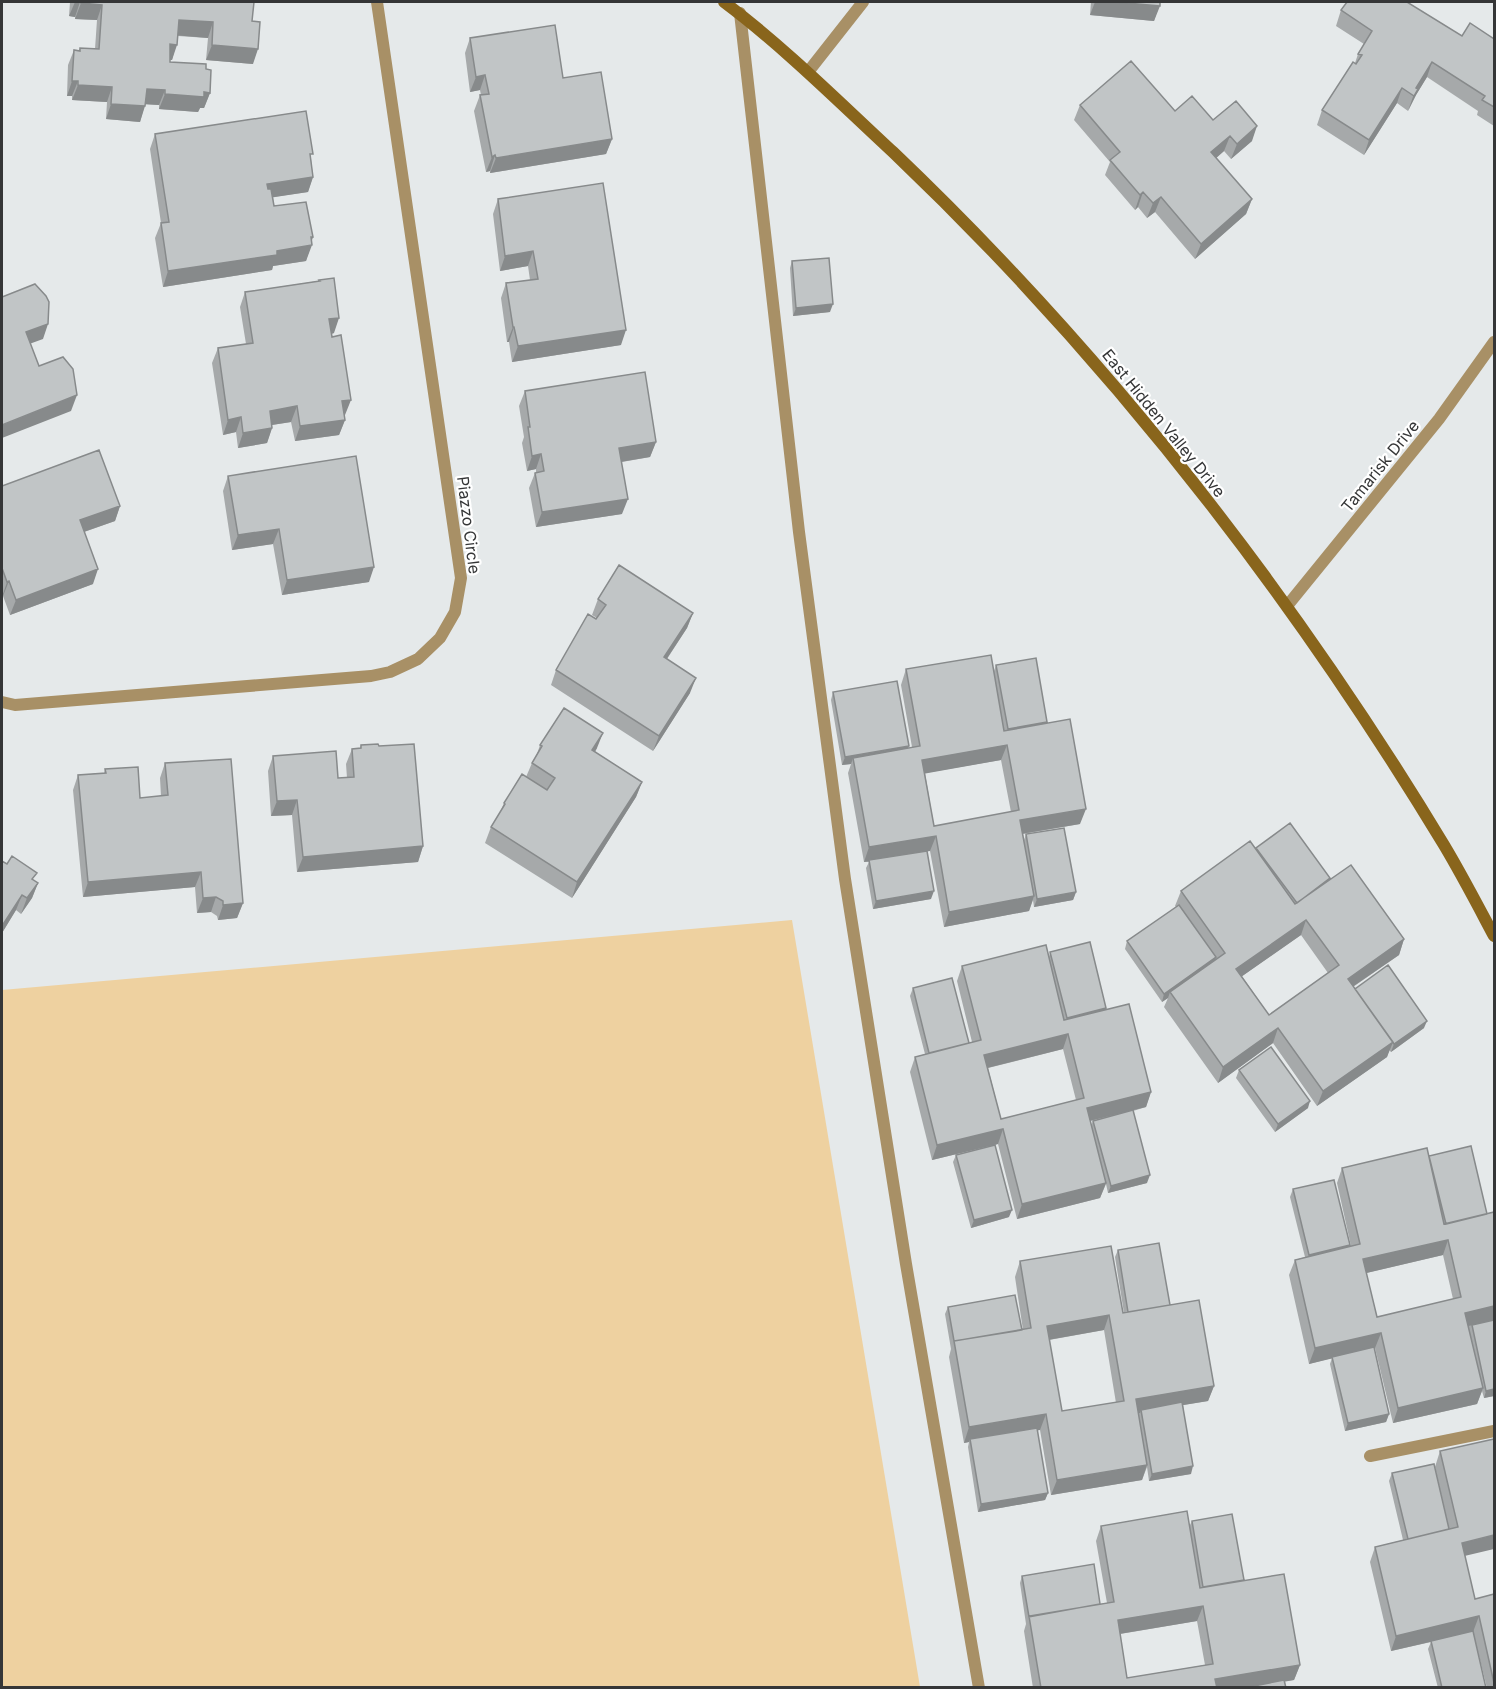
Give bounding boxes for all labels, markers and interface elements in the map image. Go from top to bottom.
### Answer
street label: East Hidden Valley Drive [1098,345,1230,501]
street label: Tamarisk Drive [1337,416,1423,516]
street label: Piazzo Circle [453,475,485,575]

